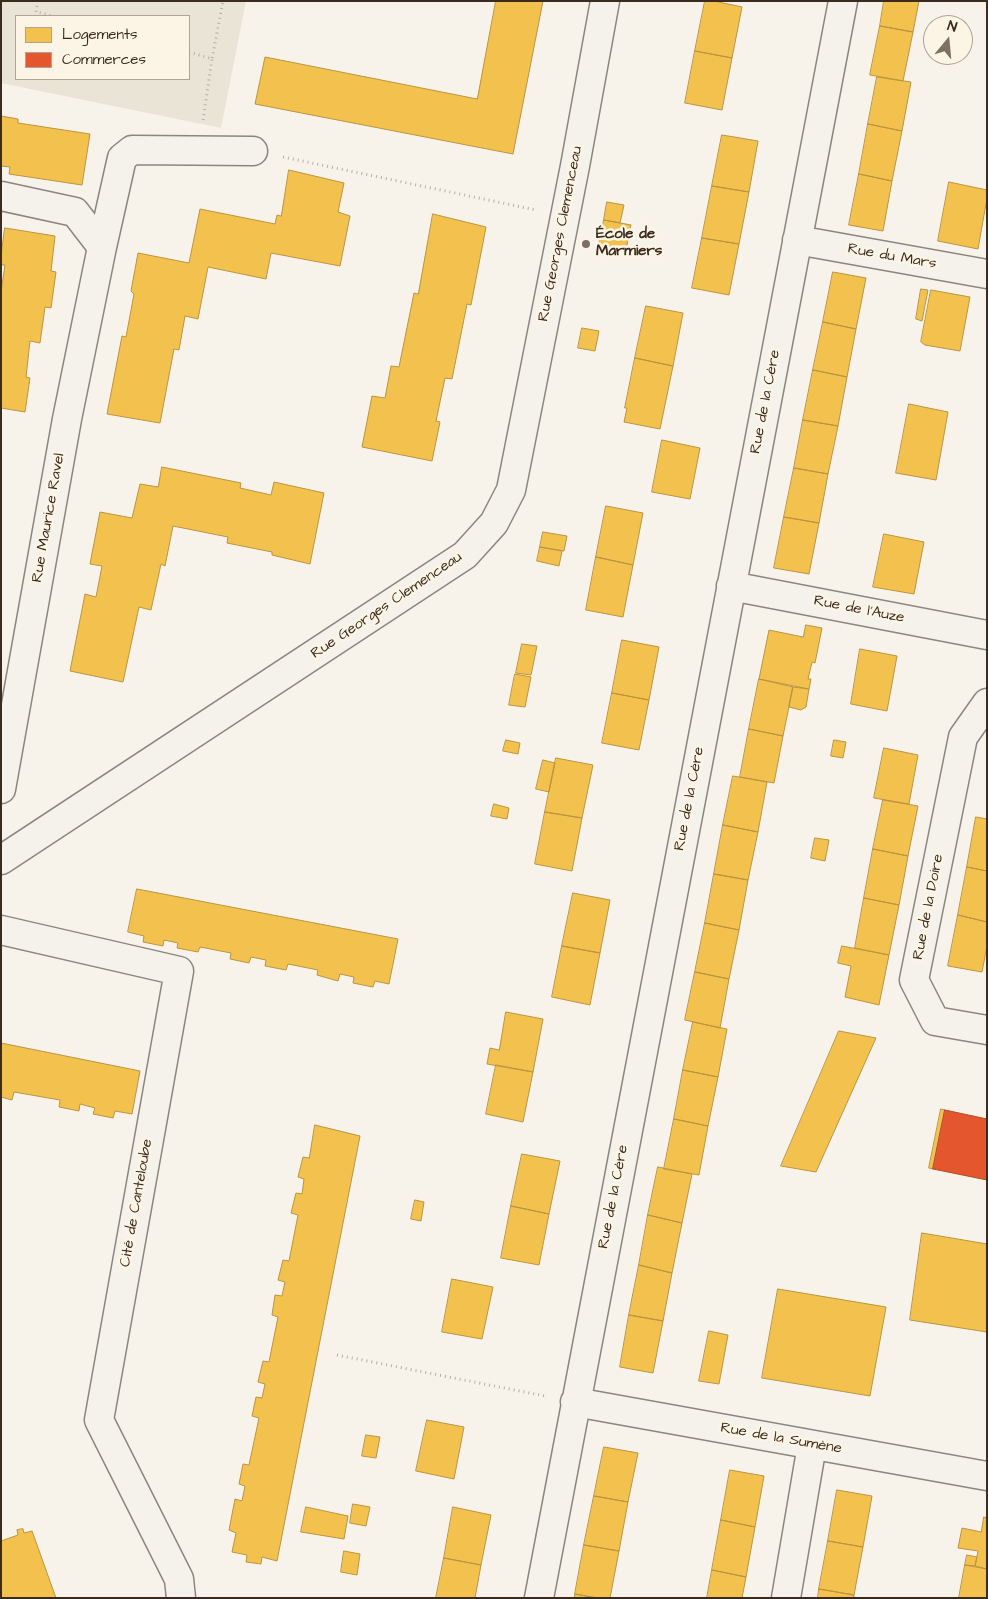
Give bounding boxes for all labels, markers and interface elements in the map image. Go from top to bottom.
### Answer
legend [15,15,190,80]
north arrow [923,15,973,65]
text: N [945,16,959,37]
text: Logements [62,24,138,45]
text: Commerces [62,49,146,70]
street label: Rue Georges Clemenceau [535,145,587,323]
place label: École de Marmiers [596,226,662,261]
marker: École de Marmiers [580,238,592,250]
street label: Rue du Mars [846,240,938,274]
street label: Rue de la Cère [747,349,785,455]
street label: Rue Maurice Ravel [29,452,69,584]
street label: Rue Georges Clemenceau [308,549,466,663]
street label: Rue de l'Auze [812,592,906,628]
street label: Rue de la Cère [671,746,709,852]
street label: Rue de la Doire [910,853,948,961]
street label: Cité de Canteloube [117,1138,157,1268]
street label: Rue de la Cère [595,1144,633,1250]
street label: Rue de la Sumène [719,1419,843,1459]

